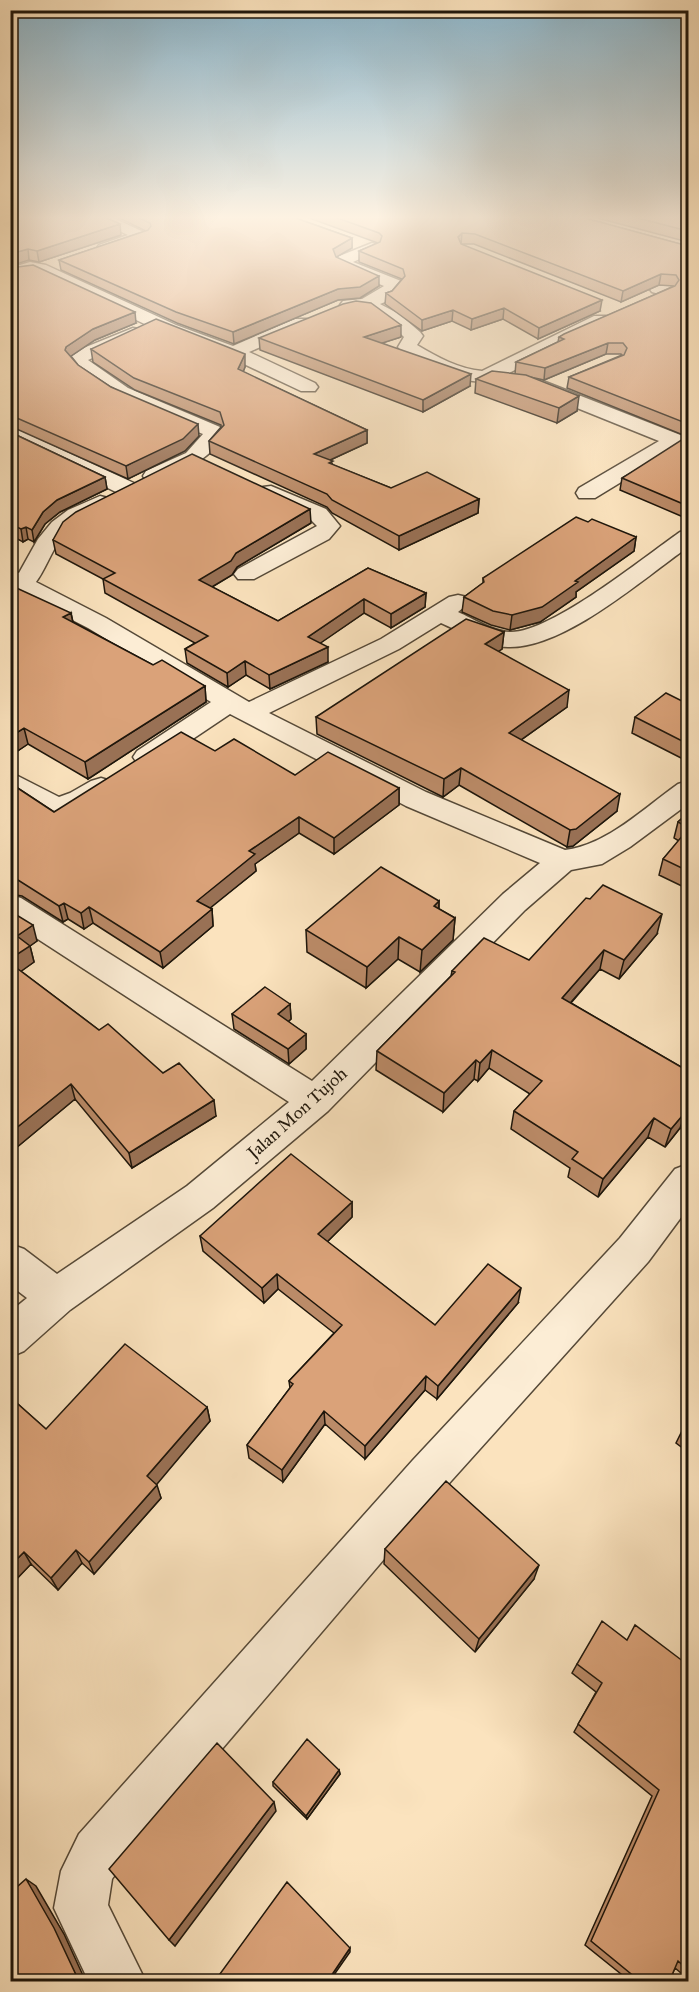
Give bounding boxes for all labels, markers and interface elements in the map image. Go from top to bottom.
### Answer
street label: Jalan Mon Tujoh [241,1062,352,1166]

